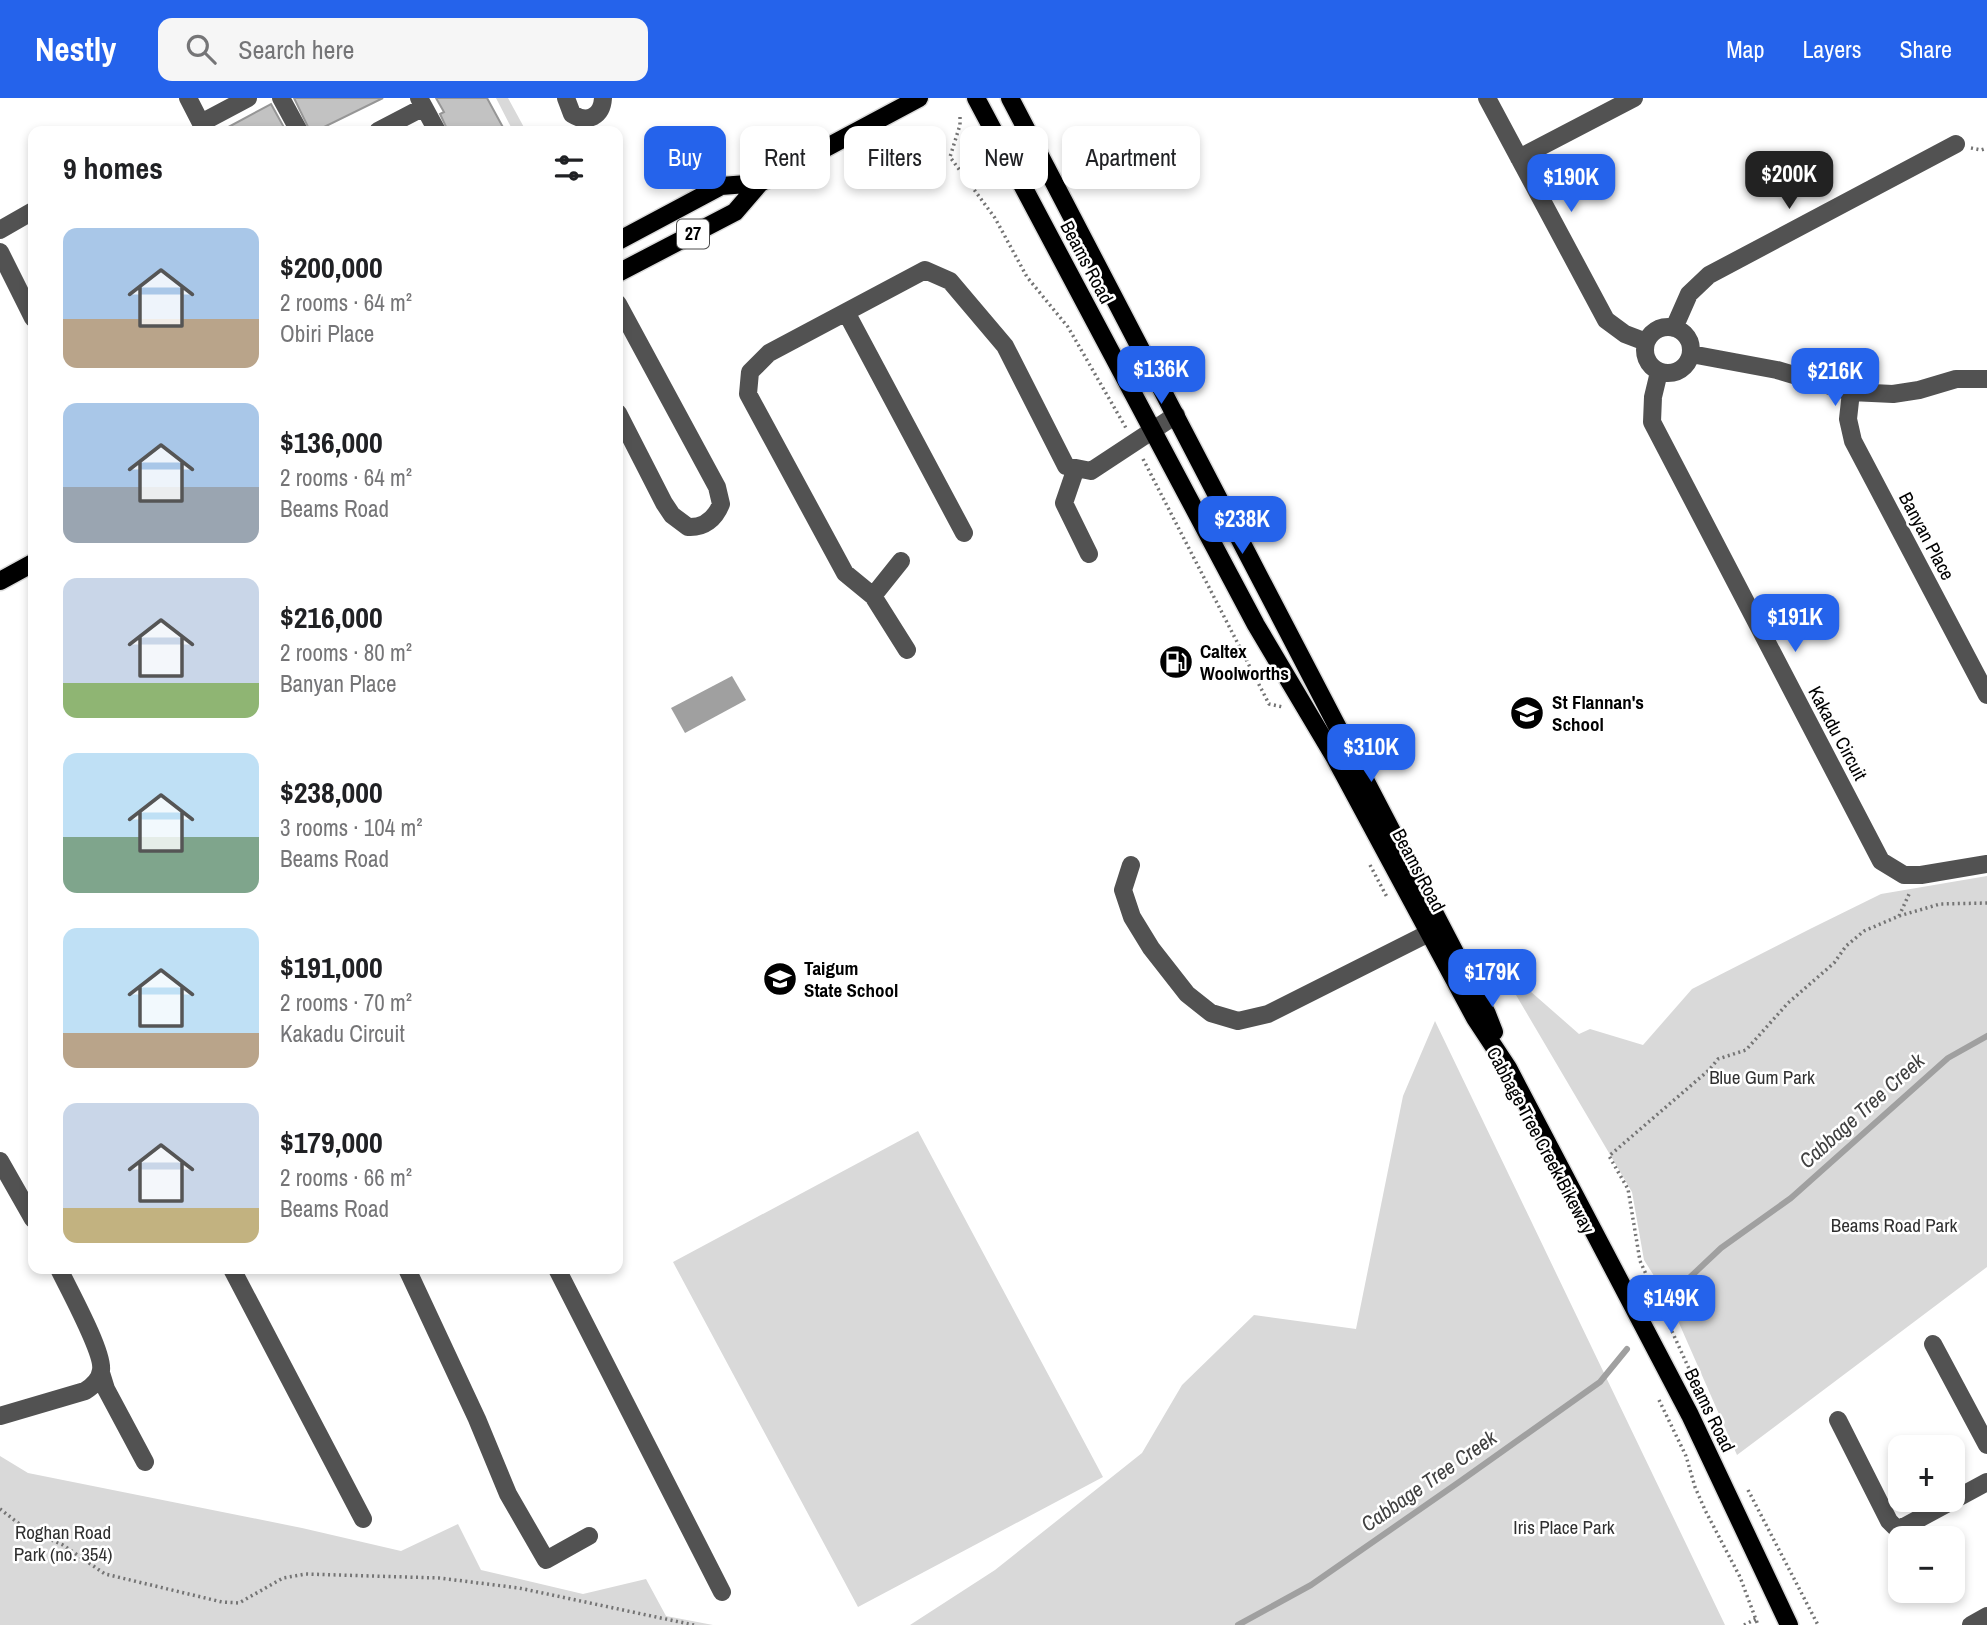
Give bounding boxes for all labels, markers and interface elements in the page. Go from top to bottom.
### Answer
search box [158,18,648,81]
text: Nestly [35,27,116,71]
icon: search [182,30,220,68]
text: Search here [238,32,354,67]
text: Map [1726,33,1764,65]
text: Layers [1802,33,1861,65]
text: Share [1899,33,1952,65]
chip: Buy [644,126,726,189]
chip: Rent [740,126,830,189]
chip: Filters [844,126,946,189]
chip: New [960,126,1048,189]
chip: Apartment [1062,126,1200,189]
text: 9 homes [63,148,163,188]
icon: filters [550,149,588,187]
pin: $200K [1740,152,1838,211]
pin: $190K [1522,155,1620,214]
text: $200K [1761,158,1817,189]
text: $190K [1543,161,1599,192]
street label: Beams Road [1054,216,1120,308]
road number: 27 [677,219,709,248]
text: $200,000 [280,247,383,287]
icon: home [119,256,203,340]
text: 2 rooms · 64 m² [280,287,412,318]
text: Obiri Place [280,318,374,349]
pin: $136K [1112,346,1210,406]
pin: $216K [1786,348,1884,408]
text: $136K [1133,353,1189,384]
text: $216K [1807,355,1863,386]
text: $136,000 [280,422,383,462]
icon: home [119,431,203,515]
text: 2 rooms · 64 m² [280,462,412,493]
street label: Banyan Place [1893,487,1961,585]
text: Beams Road [280,493,389,524]
pin: $238K [1193,496,1291,556]
text: $238K [1214,503,1270,534]
pin: $191K [1746,594,1844,654]
text: $216,000 [280,597,383,637]
text: $191K [1767,601,1823,632]
icon: home [119,606,203,690]
text: 2 rooms · 80 m² [280,637,412,668]
place label: Caltex Woolworths [1200,638,1289,686]
fuel station icon: Caltex Woolworths [1157,643,1195,681]
text: Banyan Place [280,668,396,699]
street label: Kakadu Circuit [1802,681,1874,785]
place label: St Flannan's School [1552,689,1644,737]
school or university icon: St Flannan's School [1508,694,1546,732]
pin: $310K [1322,724,1420,784]
text: $310K [1343,731,1399,762]
text: $238,000 [280,772,383,812]
icon: home [119,781,203,865]
text: 3 rooms · 104 m² [280,812,423,843]
street label: Beams Road [1386,824,1452,916]
text: Beams Road [280,843,389,874]
text: $191,000 [280,947,383,987]
pin: $179K [1443,950,1541,1009]
place label: Taigum State School [804,955,898,1003]
icon: home [119,956,203,1040]
text: $179K [1464,956,1520,987]
school or university icon: Taigum State School [761,960,799,998]
text: 2 rooms · 70 m² [280,987,412,1018]
text: Kakadu Circuit [280,1018,405,1049]
street label: Cabbage Tree Creek Bikeway [1481,1042,1601,1238]
water label: Cabbage Tree Creek [1793,1046,1932,1175]
park label: Blue Gum Park [1709,1064,1815,1090]
text: $179,000 [280,1122,383,1162]
icon: home [119,1131,203,1215]
text: 2 rooms · 66 m² [280,1162,412,1193]
text: Beams Road [280,1193,389,1224]
park label: Beams Road Park [1831,1212,1957,1238]
pin: $149K [1622,1276,1720,1335]
text: $149K [1643,1282,1699,1313]
street label: Beams Road [1679,1364,1741,1456]
water label: Cabbage Tree Creek [1355,1422,1504,1538]
map controls [1888,1435,1965,1603]
button: + [1888,1435,1965,1512]
park label: Iris Place Park [1513,1514,1615,1540]
park label: Roghan Road Park (no. 354) [14,1519,112,1567]
button: − [1888,1526,1965,1603]

